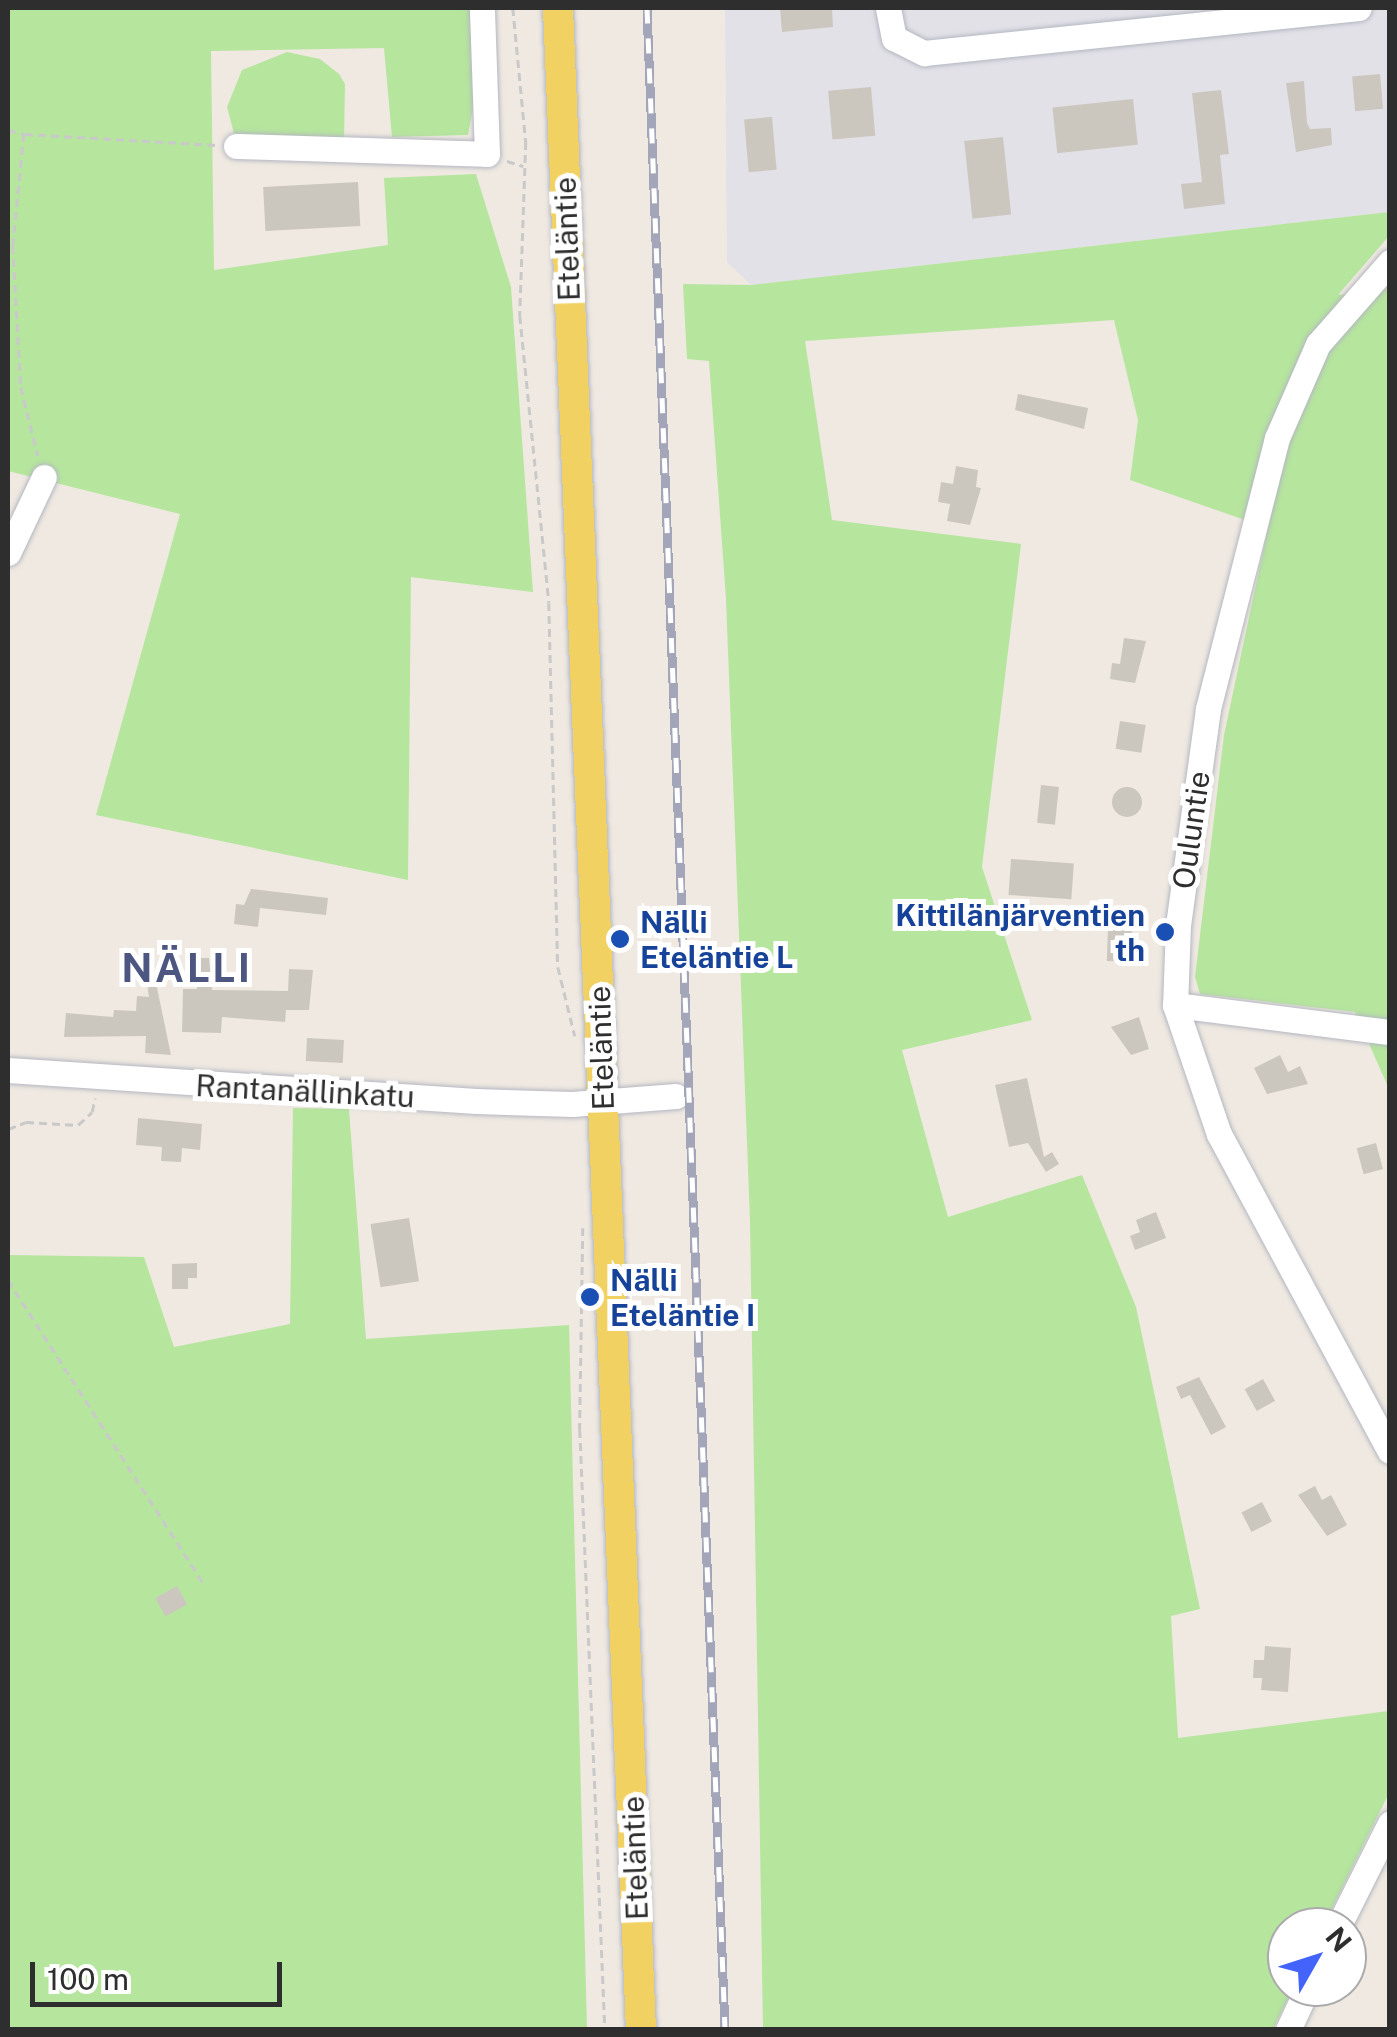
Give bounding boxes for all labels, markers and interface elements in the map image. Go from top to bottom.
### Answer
street label: Eteläntie [547,176,587,302]
street label: Ouluntie [1165,769,1217,891]
place label: Kittilänjärventien th [895,897,1145,968]
place label: Nälli Eteläntie L [640,904,794,974]
marker: Kittilänjärventien th [1154,921,1176,943]
marker: Nälli Eteläntie L [609,928,631,950]
district label: NÄLLI [121,944,253,992]
street label: Eteläntie [581,985,621,1111]
street label: Rantanällinkatu [195,1067,415,1115]
place label: Nälli Eteläntie I [610,1262,755,1332]
marker: Nälli Eteläntie I [579,1286,601,1308]
street label: Eteläntie [615,1795,655,1921]
north arrow [1267,1907,1367,2007]
text: N [1319,1920,1359,1958]
scale bar [35,1942,288,2004]
text: 100 m [47,1961,129,1997]

